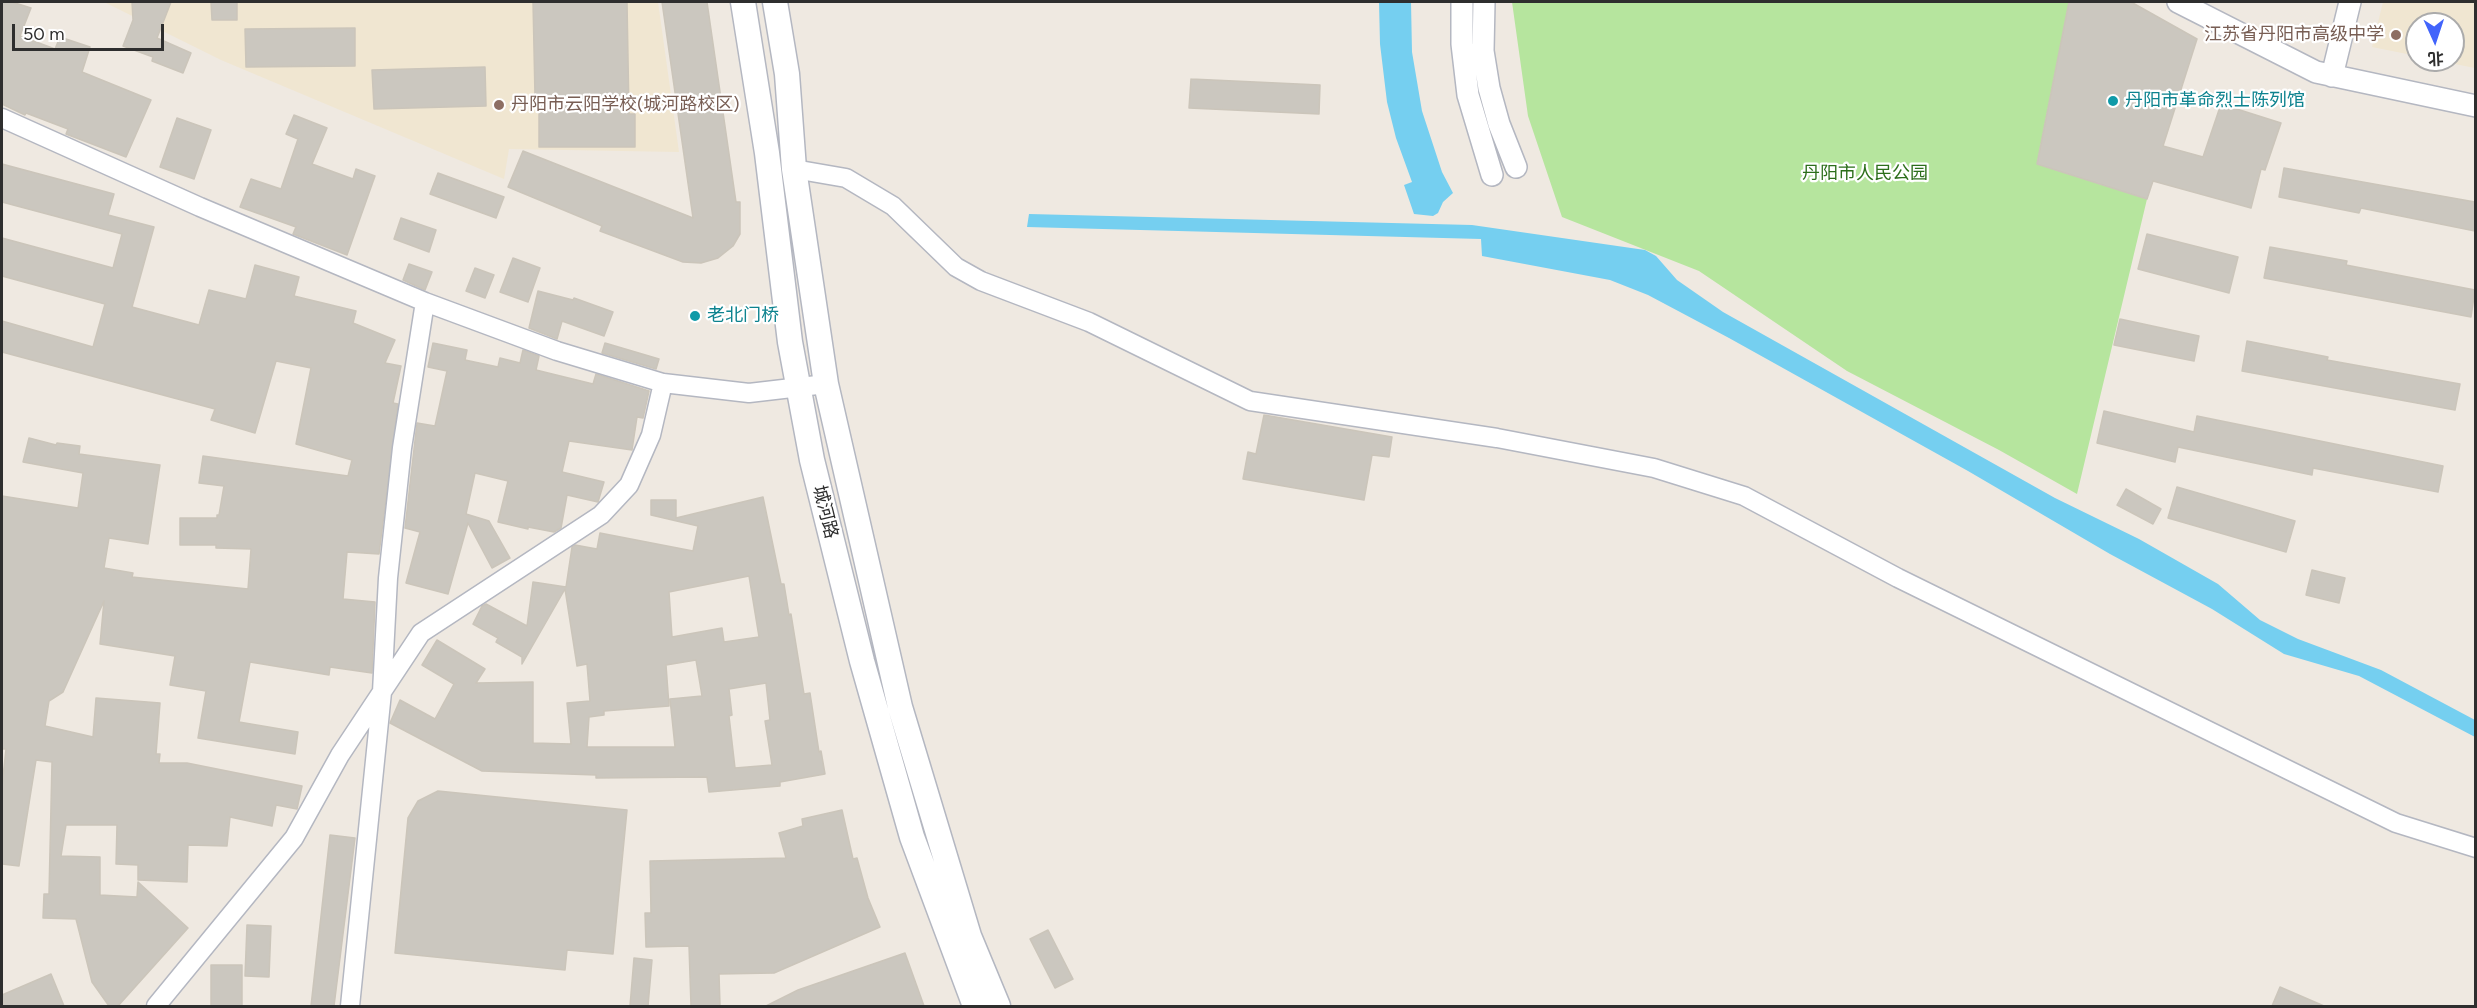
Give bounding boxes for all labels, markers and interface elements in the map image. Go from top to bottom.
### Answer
scale bar [15,12,166,50]
north arrow [2405,12,2465,72]
text: 50 m [23,23,65,45]
place label: 江苏省丹阳市高级中学 [2204,24,2384,46]
marker: 江苏省丹阳市高级中学 [2389,28,2403,42]
text: 北 [2427,49,2444,68]
place label: 丹阳市革命烈士陈列馆 [2125,90,2305,112]
place label: 丹阳市云阳学校(城河路校区) [511,94,740,116]
marker: 丹阳市革命烈士陈列馆 [2106,94,2120,108]
marker: 丹阳市云阳学校(城河路校区) [492,98,506,112]
park label: 丹阳市人民公园 [1802,163,1928,185]
place label: 老北门桥 [707,305,779,327]
marker: 老北门桥 [688,309,702,323]
street label: 城河路 [808,483,842,541]

